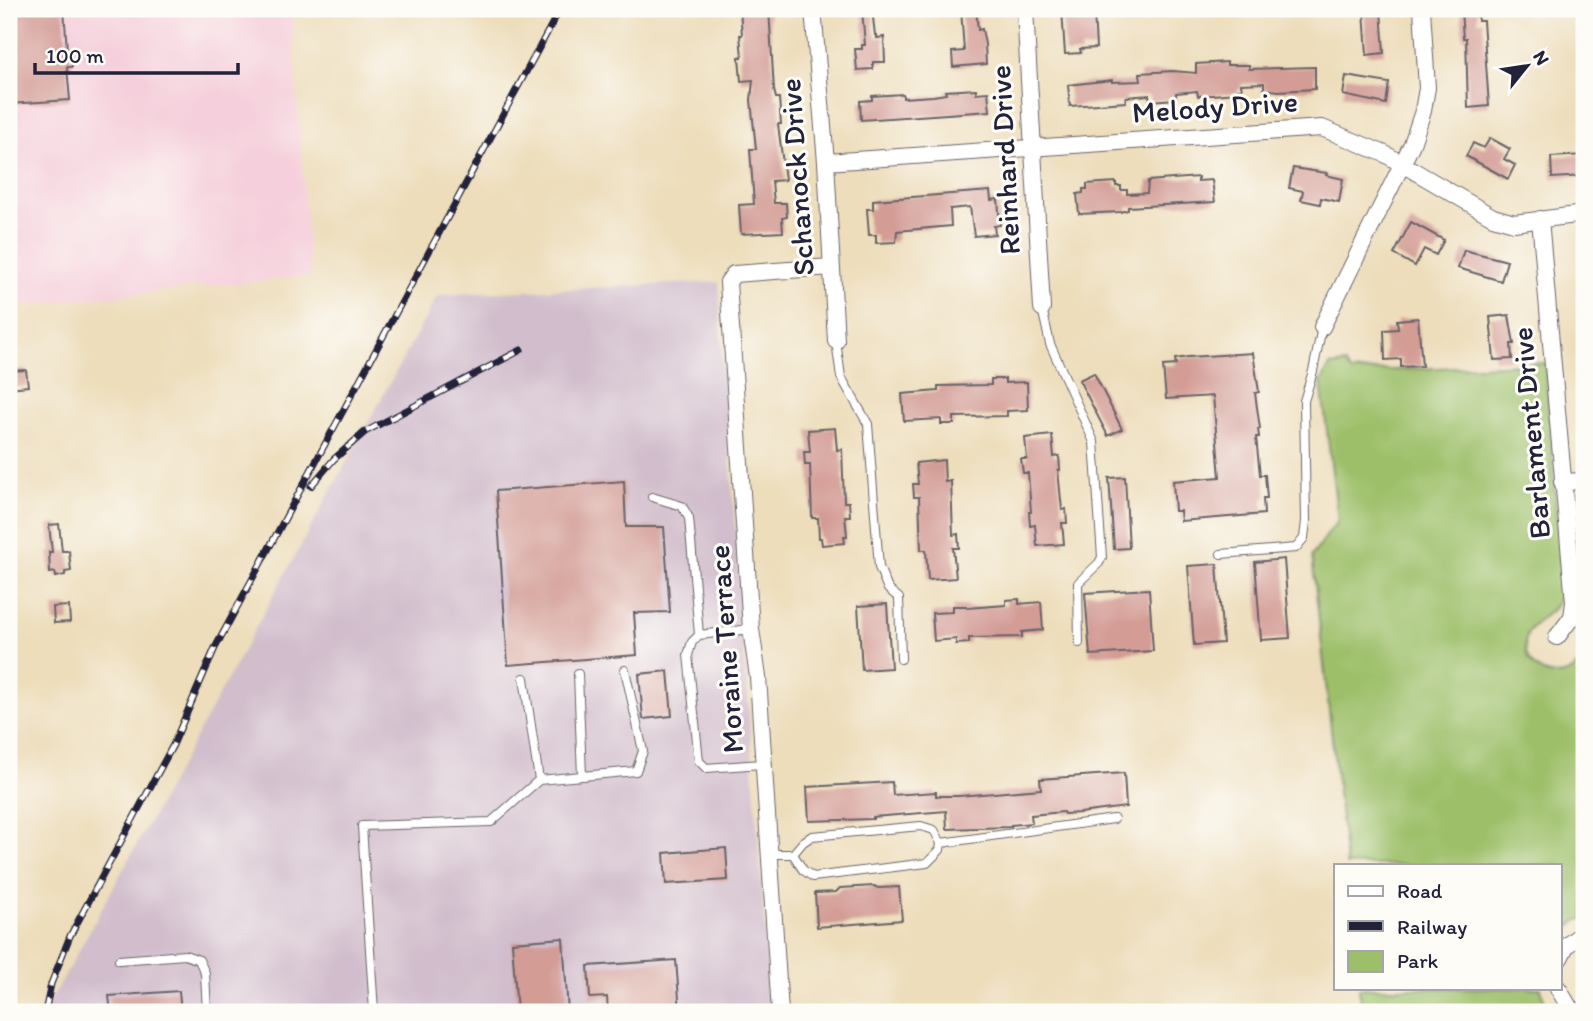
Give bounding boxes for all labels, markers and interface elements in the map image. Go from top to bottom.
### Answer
scale bar [35,32,238,76]
north arrow [1492,32,1562,102]
text: 100 m [46,43,104,68]
text: N [1528,46,1554,69]
street label: Reinhard Drive [981,64,1028,256]
street label: Schanock Drive [771,77,822,277]
street label: Melody Drive [1131,82,1299,131]
street label: Barlament Drive [1503,326,1558,540]
street label: Moraine Terrace [700,544,751,754]
legend [1334,864,1562,990]
text: Road [1397,878,1443,903]
text: Railway [1397,914,1467,939]
text: Park [1397,948,1439,973]

